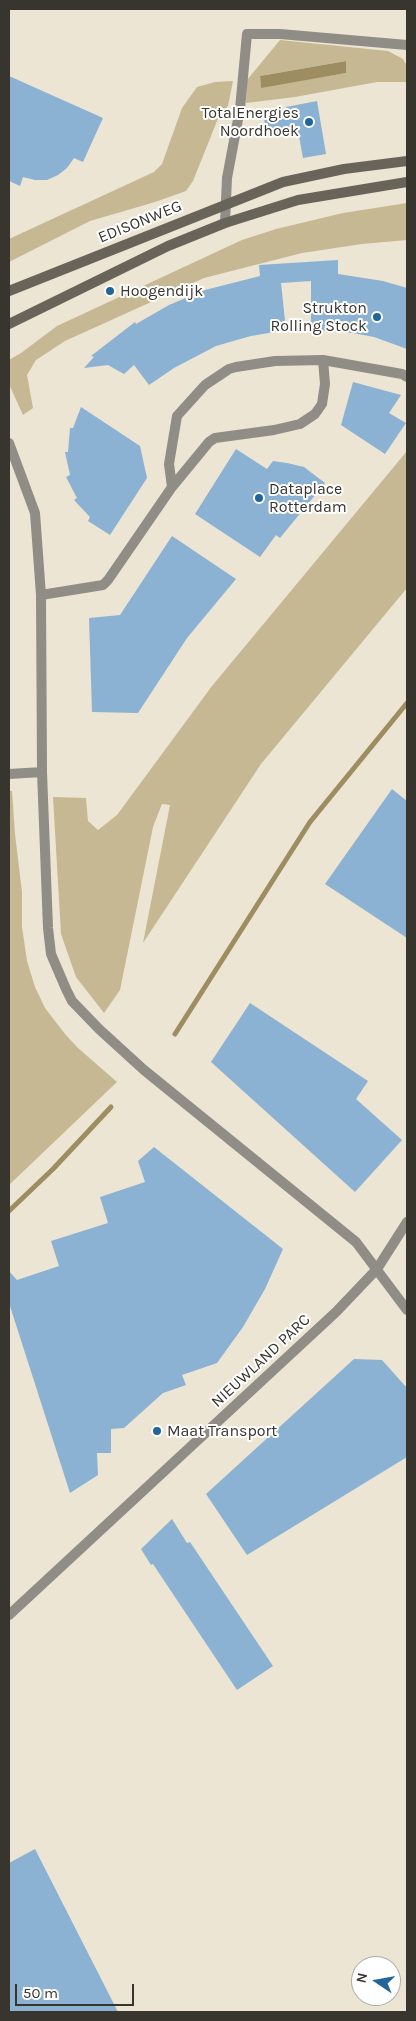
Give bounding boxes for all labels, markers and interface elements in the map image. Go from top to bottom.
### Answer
place label: TotalEnergies Noordhoek [201,103,299,141]
marker: TotalEnergies Noordhoek [303,116,315,128]
street label: EDISONWEG [95,197,185,247]
place label: Hoogendijk [120,281,203,301]
marker: Hoogendijk [104,285,116,297]
place label: Strukton Rolling Stock [271,298,367,336]
marker: Strukton Rolling Stock [371,311,383,323]
place label: Dataplace Rotterdam [269,479,347,517]
marker: Dataplace Rotterdam [253,492,265,504]
street label: NIEUWLAND PARC [208,1310,314,1412]
place label: Maat Transport [167,1421,277,1441]
marker: Maat Transport [151,1425,163,1437]
north arrow [351,1956,401,2006]
text: N [352,1971,371,1985]
scale bar [18,1974,136,2006]
text: 50 m [23,1984,58,2002]

